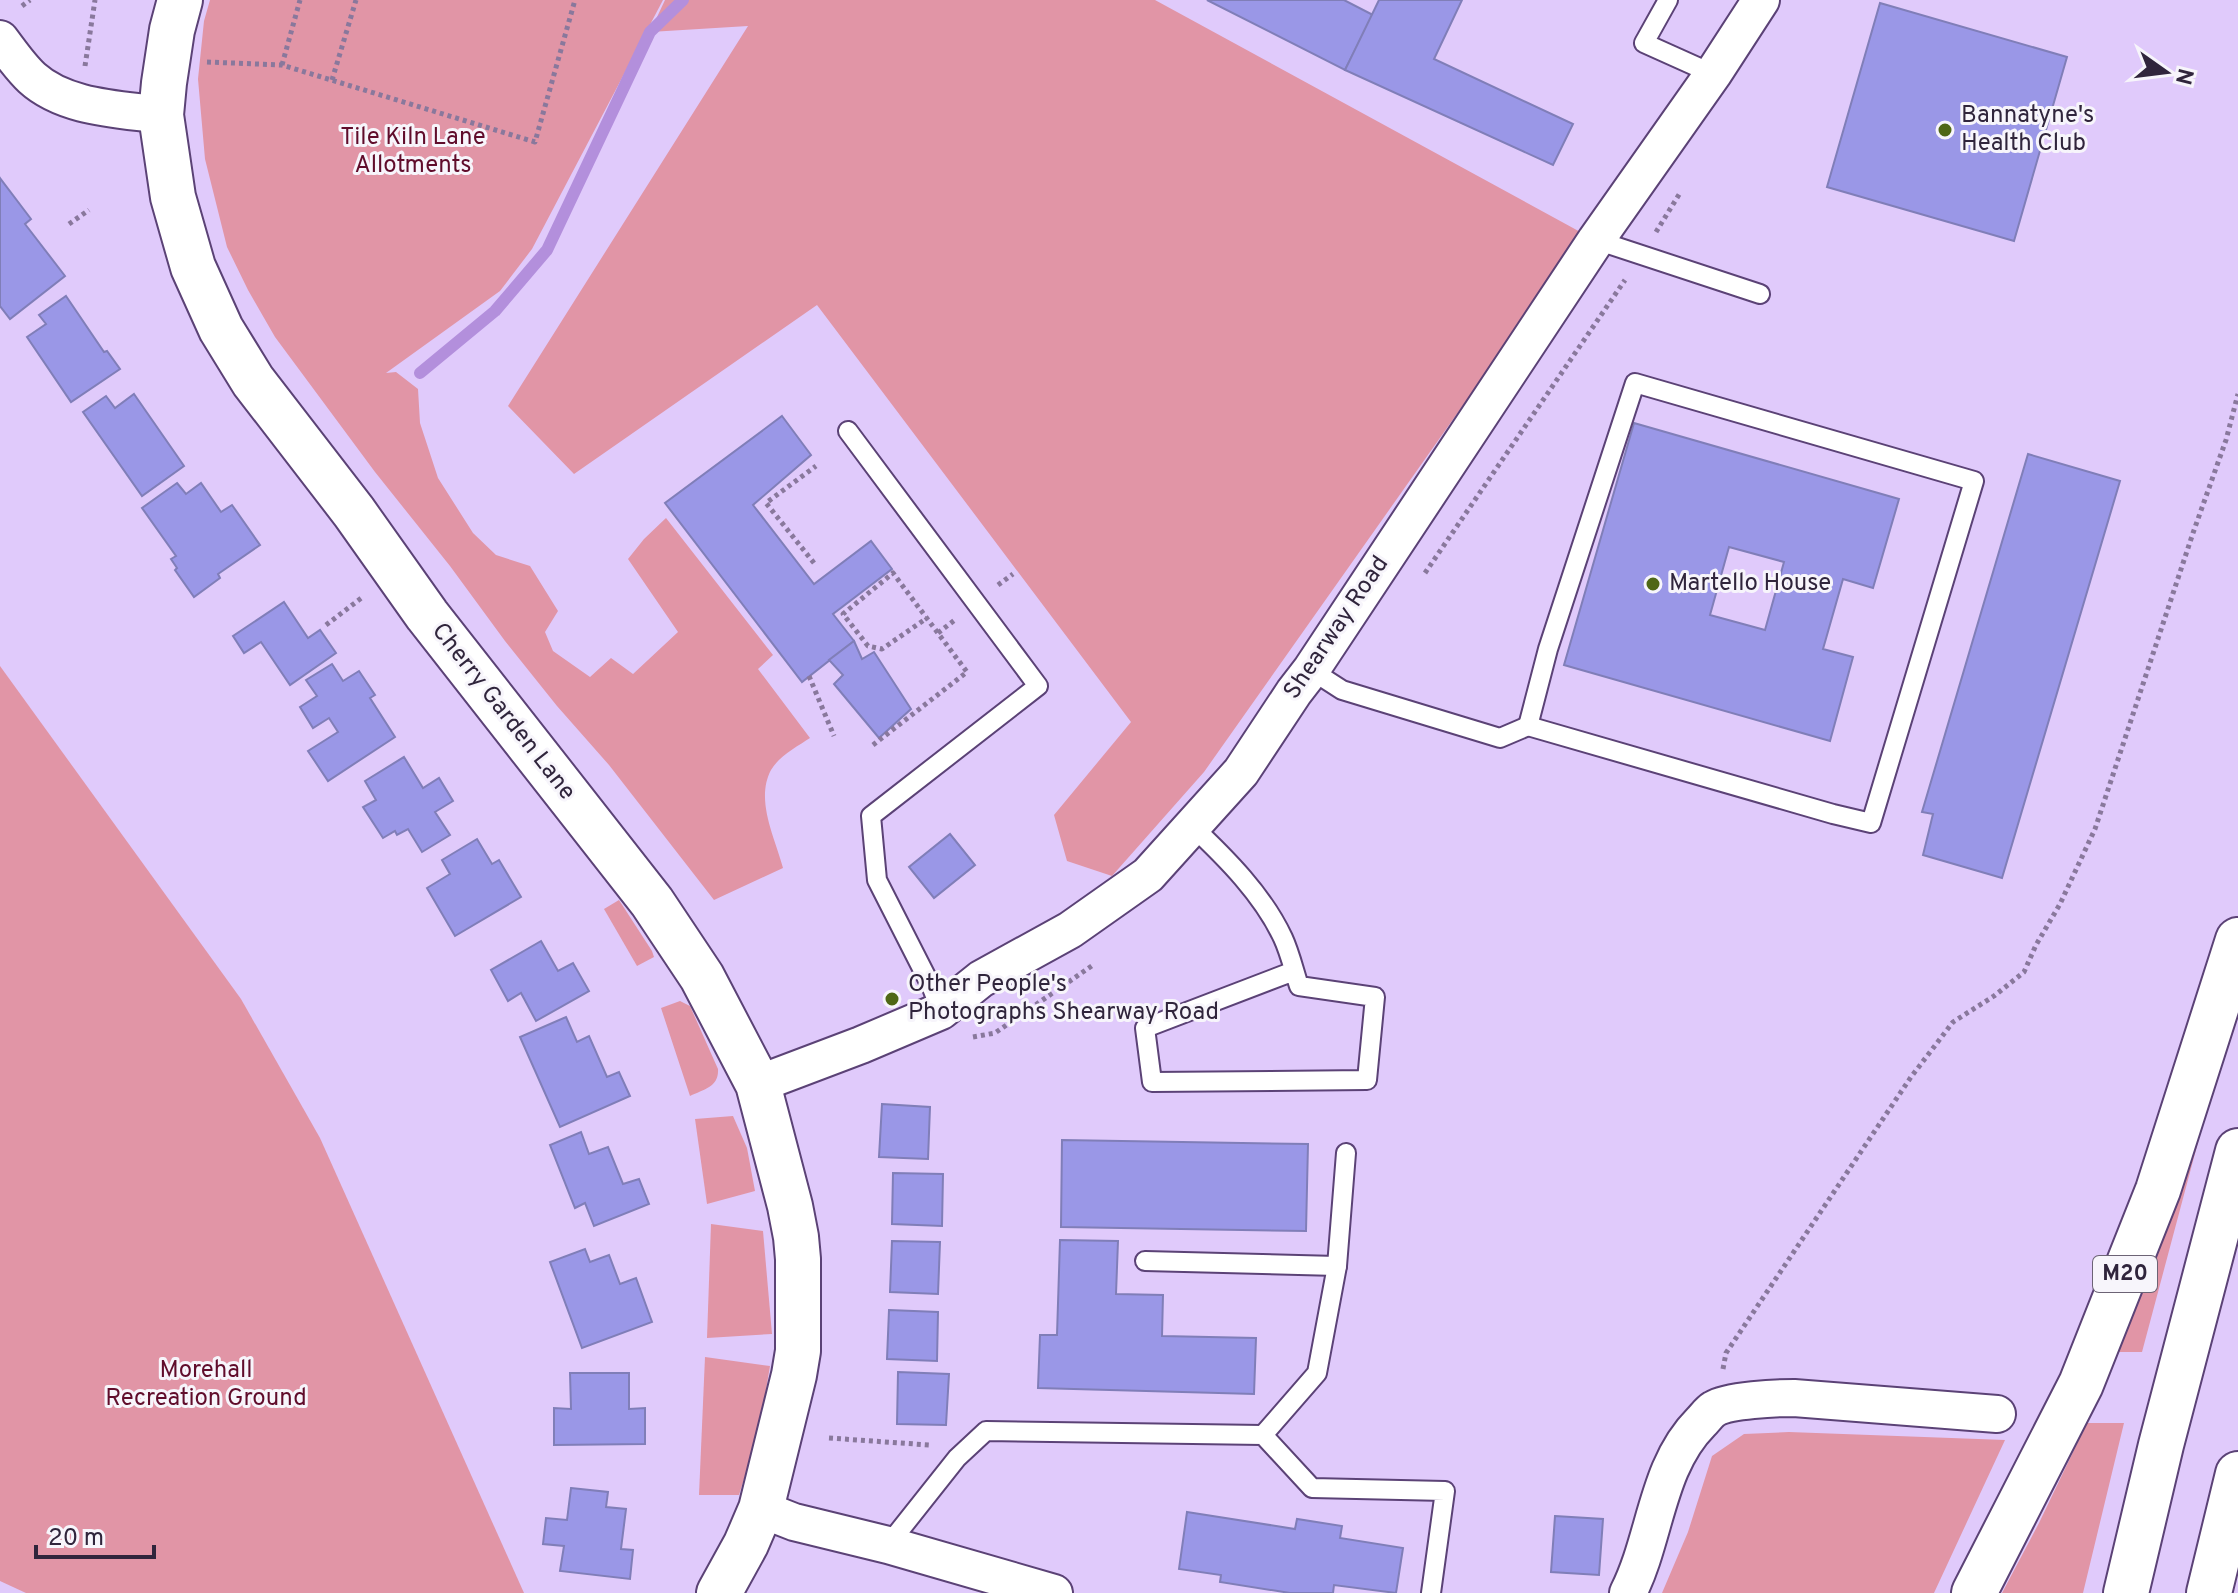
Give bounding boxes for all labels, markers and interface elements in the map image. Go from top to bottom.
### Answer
north arrow [2126,32,2206,112]
text: N [2168,65,2198,87]
place label: Bannatyne's Health Club [1961,101,2094,159]
marker: Bannatyne's Health Club [1936,121,1954,139]
park label: Tile Kiln Lane Allotments [340,123,486,181]
street label: Shearway Road [1278,550,1396,706]
place label: Martello House [1669,569,1831,599]
marker: Martello House [1644,575,1662,593]
street label: Cherry Garden Lane [424,617,582,807]
place label: Other People's Photographs Shearway Road [908,970,1219,1028]
marker: Other People's Photographs Shearway Road [883,990,901,1008]
road number: M20 [2093,1256,2157,1292]
park label: Morehall Recreation Ground [105,1356,307,1414]
scale bar [36,1509,154,1559]
text: 20 m [48,1524,104,1554]

